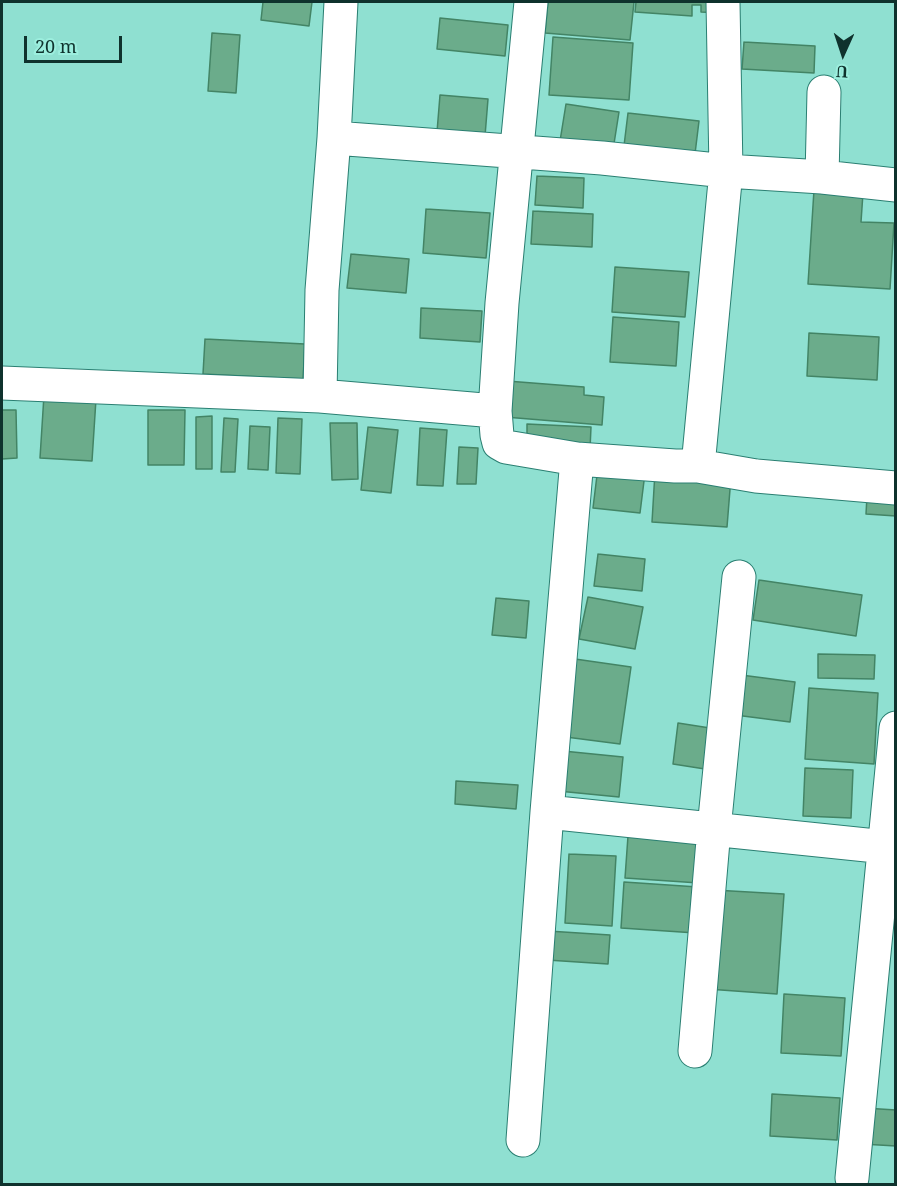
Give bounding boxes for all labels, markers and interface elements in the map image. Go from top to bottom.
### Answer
scale bar [27,24,124,62]
north arrow [813,24,873,84]
text: 20 m [35,34,77,58]
text: U [836,61,849,83]

